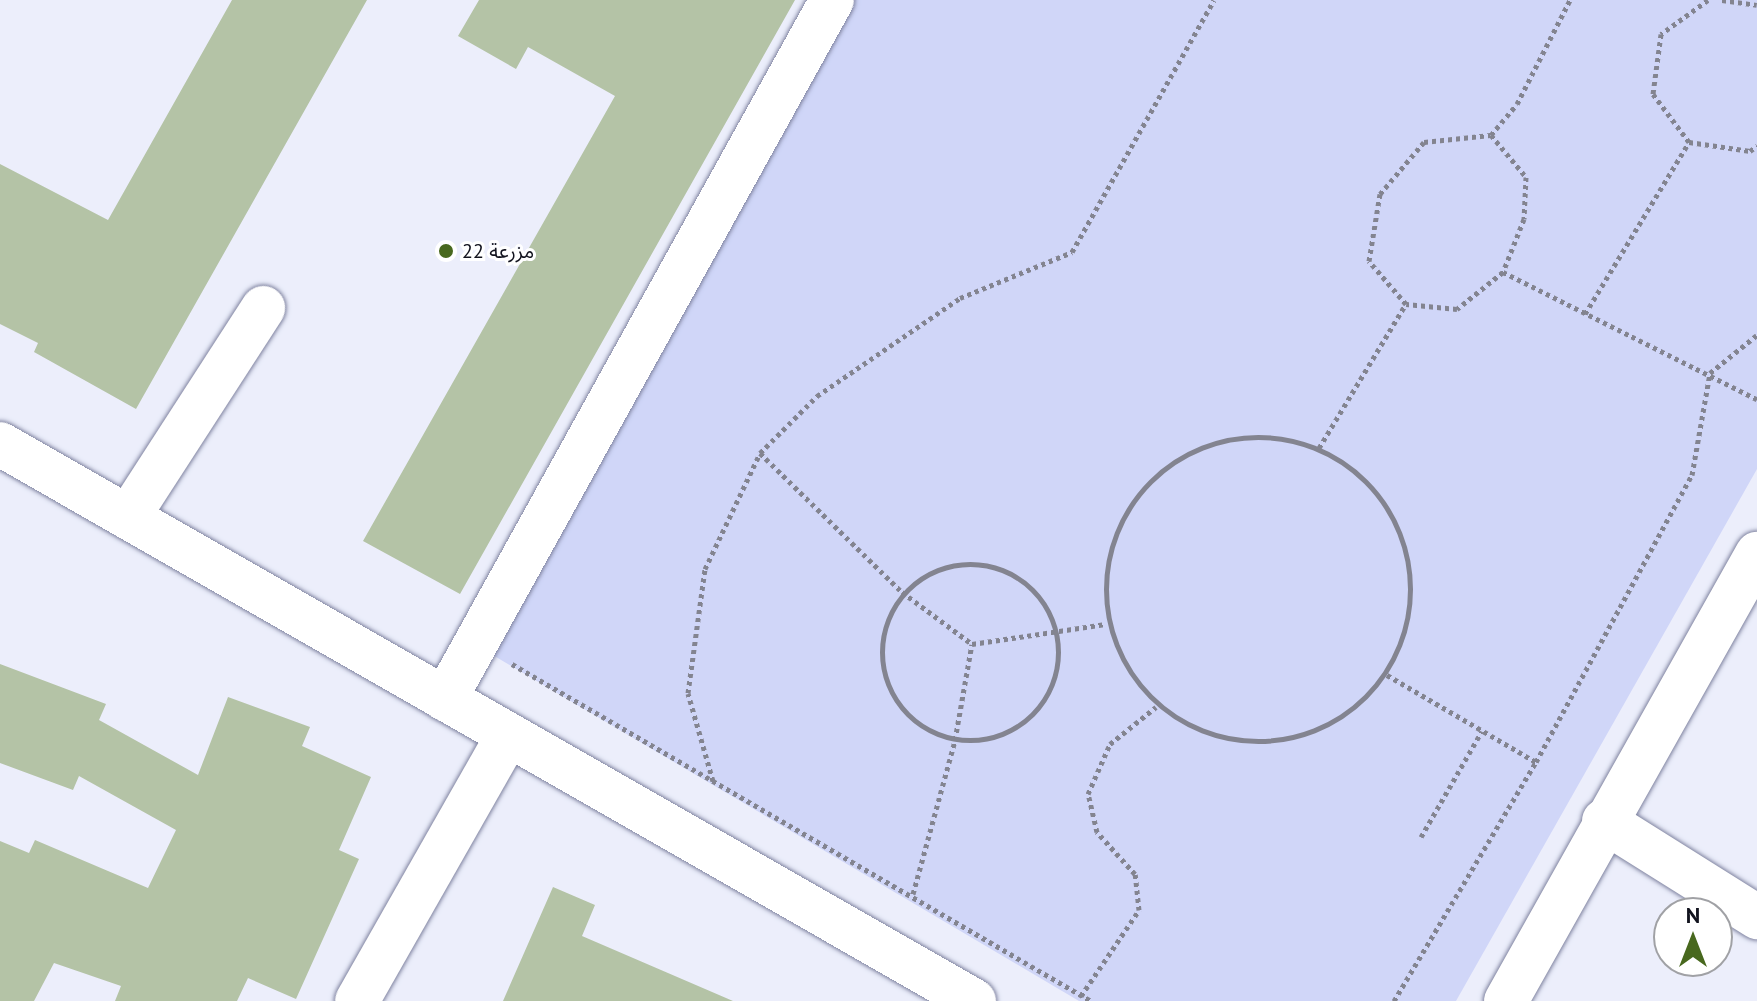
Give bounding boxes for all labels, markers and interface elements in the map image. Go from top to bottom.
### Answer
place label: مزرعة 22 [462,239,534,263]
marker: مزرعة 22 [437,242,455,260]
north arrow [1653,897,1733,977]
text: N [1686,901,1700,929]

